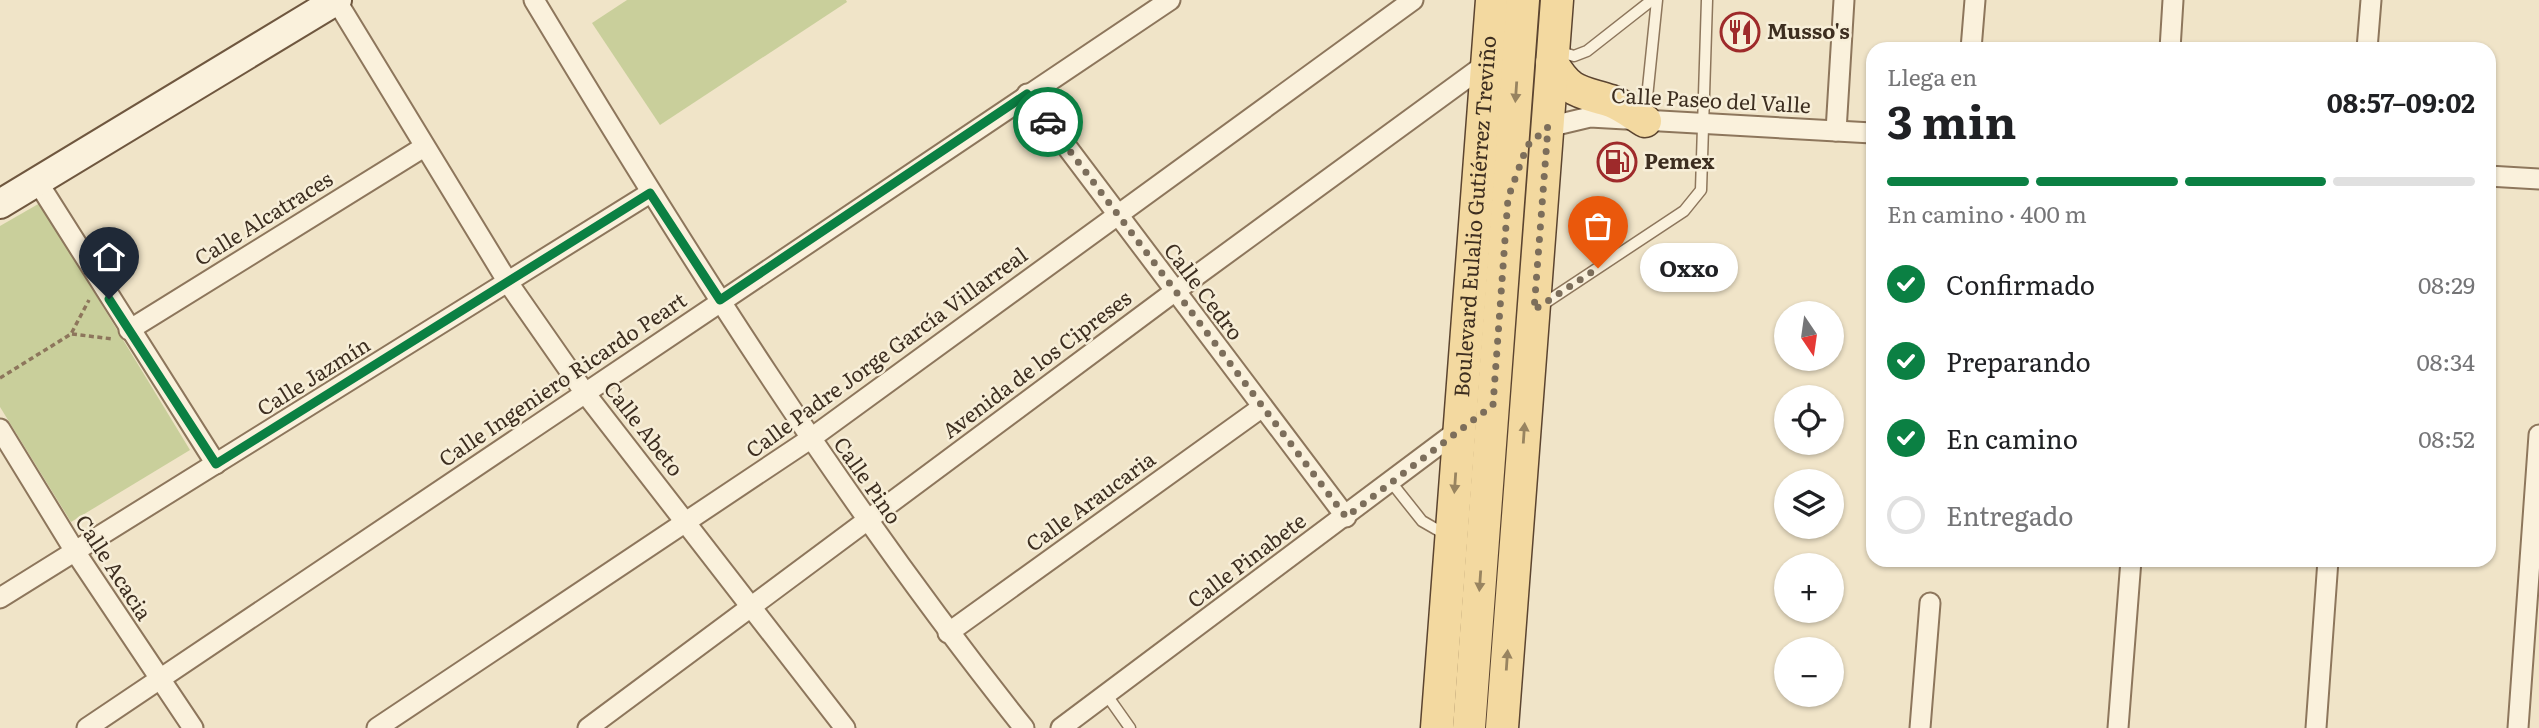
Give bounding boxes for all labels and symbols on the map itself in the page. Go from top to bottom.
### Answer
restaurant icon: Musso's [1719,11,1761,53]
place label: Musso's [1767,14,1850,45]
street label: Boulevard Eulalio Gutiérrez Treviño [1444,34,1502,398]
street label: Calle Paseo del Valle [1610,78,1812,119]
one-way arrow [1510,82,1521,104]
courier [1013,87,1083,157]
fuel station icon: Pemex [1596,141,1638,183]
place label: Pemex [1644,144,1715,175]
street label: Calle Alcatraces [188,162,338,272]
pin [1568,196,1628,268]
pin [79,227,139,299]
street label: Calle Cedro [1158,235,1252,346]
street label: Calle Padre Jorge García Villarreal [738,238,1033,464]
callout: Oxxo [1640,244,1738,292]
street label: Avenida de los Cipreses [934,281,1137,445]
street label: Calle Ingeniero Ricardo Peart [432,283,692,473]
north arrow [1774,301,1844,371]
street label: Calle Jazmín [250,328,375,422]
street label: Calle Abeto [598,373,692,482]
one-way arrow [1519,422,1530,444]
street label: Calle Pino [828,430,911,530]
street label: Calle Araucaria [1018,442,1161,558]
one-way arrow [1449,472,1460,494]
street label: Calle Pinabete [1180,504,1311,614]
street label: Calle Acacia [69,508,161,626]
one-way arrow [1474,571,1485,593]
one-way arrow [1502,649,1513,671]

